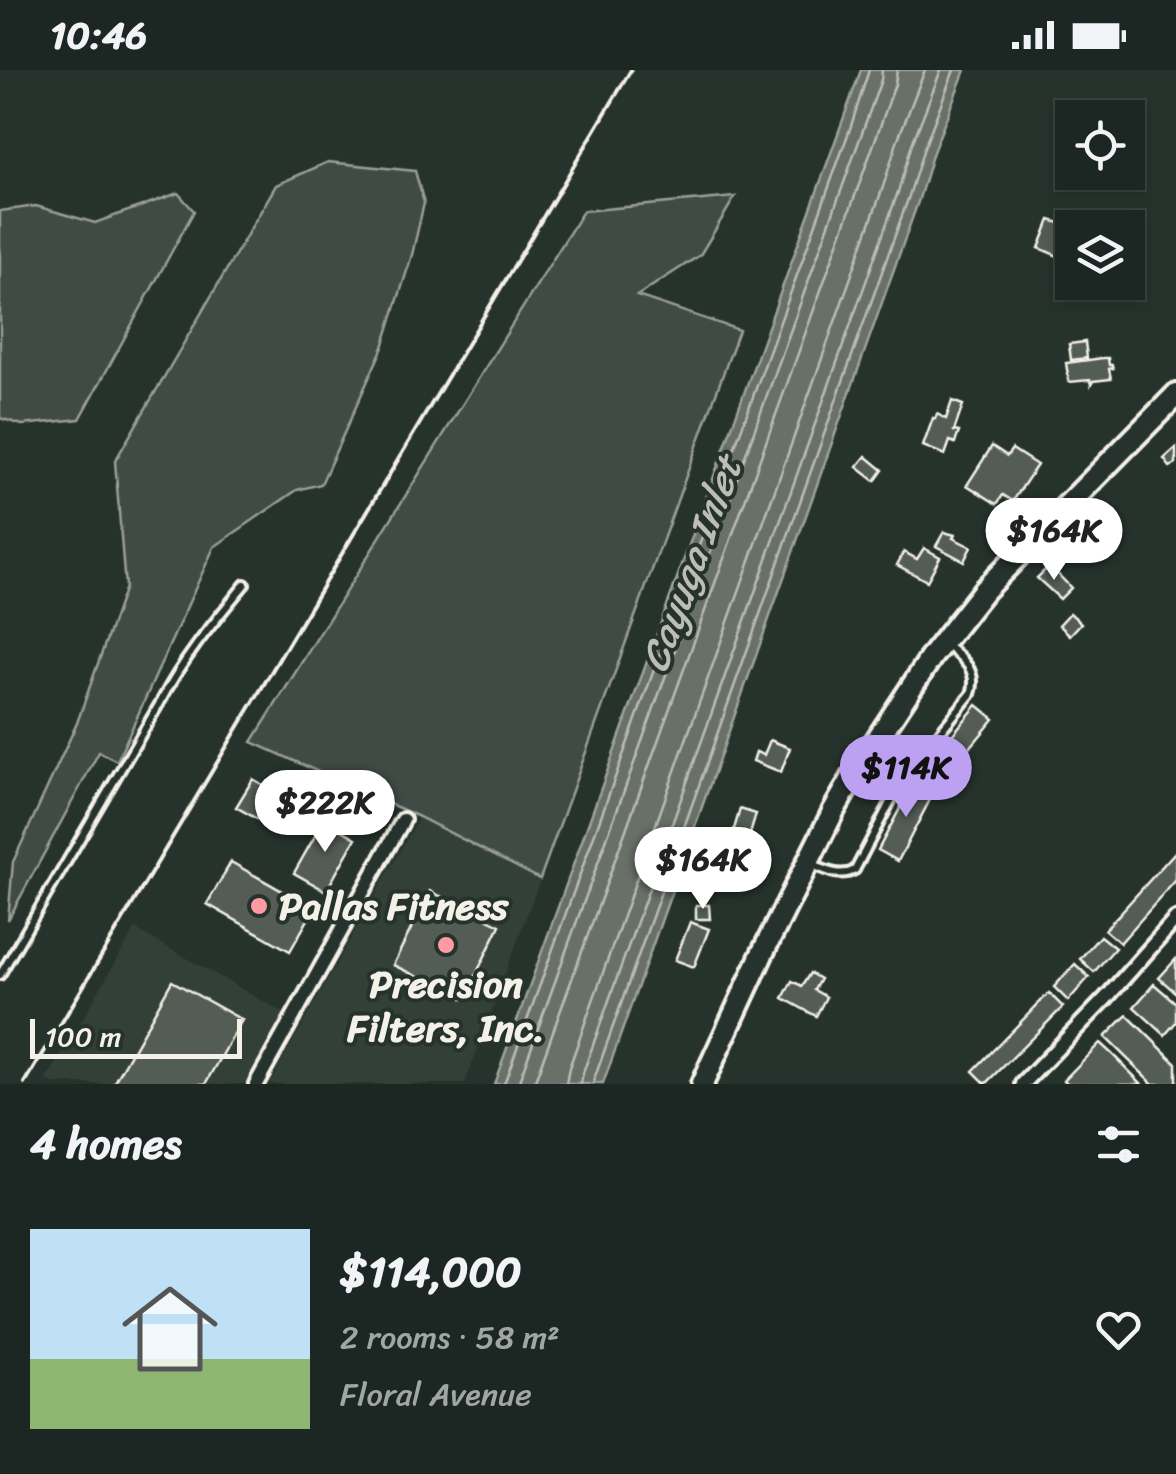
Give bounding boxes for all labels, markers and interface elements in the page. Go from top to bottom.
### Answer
text: 10:46 [50,2,147,69]
map controls [1055,100,1145,300]
button: locate [1055,100,1145,190]
button: layers [1055,210,1145,300]
water label: Cayuga Inlet [619,442,764,682]
pin: $164K [984,498,1124,583]
text: $164K [1008,502,1100,559]
pin: $114K [836,735,976,820]
text: $114K [862,739,950,796]
pin: $222K [255,770,395,855]
text: $222K [277,774,373,831]
pin: $164K [633,827,773,912]
text: $164K [657,831,749,888]
place label: Pallas Fitness [279,873,510,940]
marker: Pallas Fitness [248,895,270,917]
marker: Precision Filters, Inc. [435,934,457,956]
place label: Precision Filters, Inc. [346,951,545,1062]
text: 100 m [45,1012,121,1061]
scale bar [30,1014,242,1058]
text: 4 homes [30,1107,182,1181]
icon: filters [1091,1117,1146,1172]
text: $114,000 [340,1235,521,1309]
icon: home [110,1269,230,1389]
icon: heart [1091,1302,1146,1357]
text: 2 rooms · 58 m² [340,1309,560,1366]
text: Floral Avenue [340,1366,532,1423]

